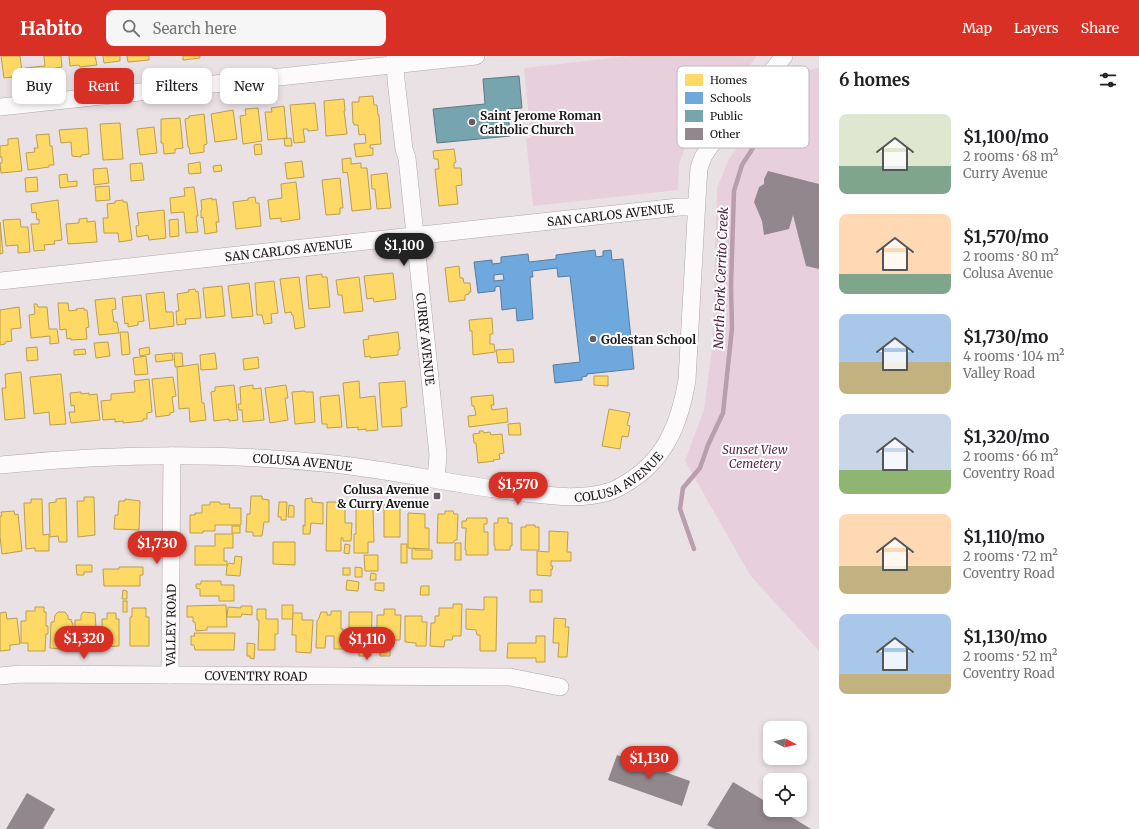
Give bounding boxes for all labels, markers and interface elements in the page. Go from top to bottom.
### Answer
search box [106,10,386,46]
text: Habito [20,16,82,40]
icon: search [120,17,142,39]
text: Search here [152,19,237,38]
text: Map [962,19,992,37]
text: Layers [1014,19,1059,37]
text: Share [1081,19,1119,37]
legend [677,66,809,148]
chip: Buy [12,68,66,104]
chip: Rent [74,68,134,104]
chip: Filters [142,68,212,104]
chip: New [220,68,278,104]
text: 6 homes [839,69,910,91]
icon: filters [1097,69,1119,91]
text: Homes [710,73,747,87]
text: Schools [710,91,751,105]
place label: Saint Jerome Roman Catholic Church [480,108,601,137]
text: Public [710,109,743,123]
marker: Saint Jerome Roman Catholic Church [467,117,477,127]
text: $1,100/mo [963,126,1049,148]
text: Other [710,127,740,141]
icon: home [871,130,919,178]
text: 2 rooms · 68 m² [963,148,1058,165]
text: Curry Avenue [963,165,1048,182]
street label: SAN CARLOS AVENUE [546,200,675,229]
water label: North Fork Cerrito Creek [710,207,732,349]
text: $1,570/mo [963,226,1049,248]
icon: home [871,230,919,278]
pin: $1,100 [371,233,437,267]
street label: SAN CARLOS AVENUE [224,235,353,264]
text: $1,100 [384,237,424,254]
text: 2 rooms · 80 m² [963,248,1059,265]
text: Colusa Avenue [963,265,1053,282]
street label: CURRY AVENUE [414,292,438,386]
text: $1,730/mo [963,326,1049,348]
icon: home [871,330,919,378]
place label: Golestan School [601,332,696,347]
marker: Golestan School [588,334,598,344]
text: 4 rooms · 104 m² [963,348,1064,365]
text: Valley Road [963,365,1035,382]
text: $1,320/mo [963,426,1049,448]
icon: home [871,430,919,478]
park label: Sunset View Cemetery [722,442,788,471]
street label: COLUSA AVENUE [574,448,666,504]
text: 2 rooms · 66 m² [963,448,1058,465]
street label: COLUSA AVENUE [252,450,353,474]
text: Coventry Road [963,465,1055,482]
pin: $1,570 [485,472,551,506]
text: $1,570 [498,476,538,493]
place label: Colusa Avenue & Curry Avenue [337,482,430,511]
marker: Colusa Avenue & Curry Avenue [432,491,442,501]
text: $1,110/mo [963,526,1045,548]
icon: home [871,530,919,578]
pin: $1,730 [124,531,190,565]
text: $1,730 [137,535,177,552]
text: 2 rooms · 72 m² [963,548,1058,565]
text: Coventry Road [963,565,1055,582]
street label: VALLEY ROAD [163,584,178,667]
pin: $1,320 [51,626,117,660]
text: $1,130/mo [963,626,1047,648]
pin: $1,110 [334,627,400,661]
text: $1,320 [63,630,105,647]
icon: home [871,630,919,678]
text: $1,110 [348,631,386,648]
text: 2 rooms · 52 m² [963,648,1057,665]
text: Coventry Road [963,665,1055,682]
street label: COVENTRY ROAD [204,668,307,683]
north arrow [763,721,807,765]
map controls [763,721,807,817]
pin: $1,130 [616,746,682,780]
text: $1,130 [629,750,669,767]
button: locate [763,773,807,817]

